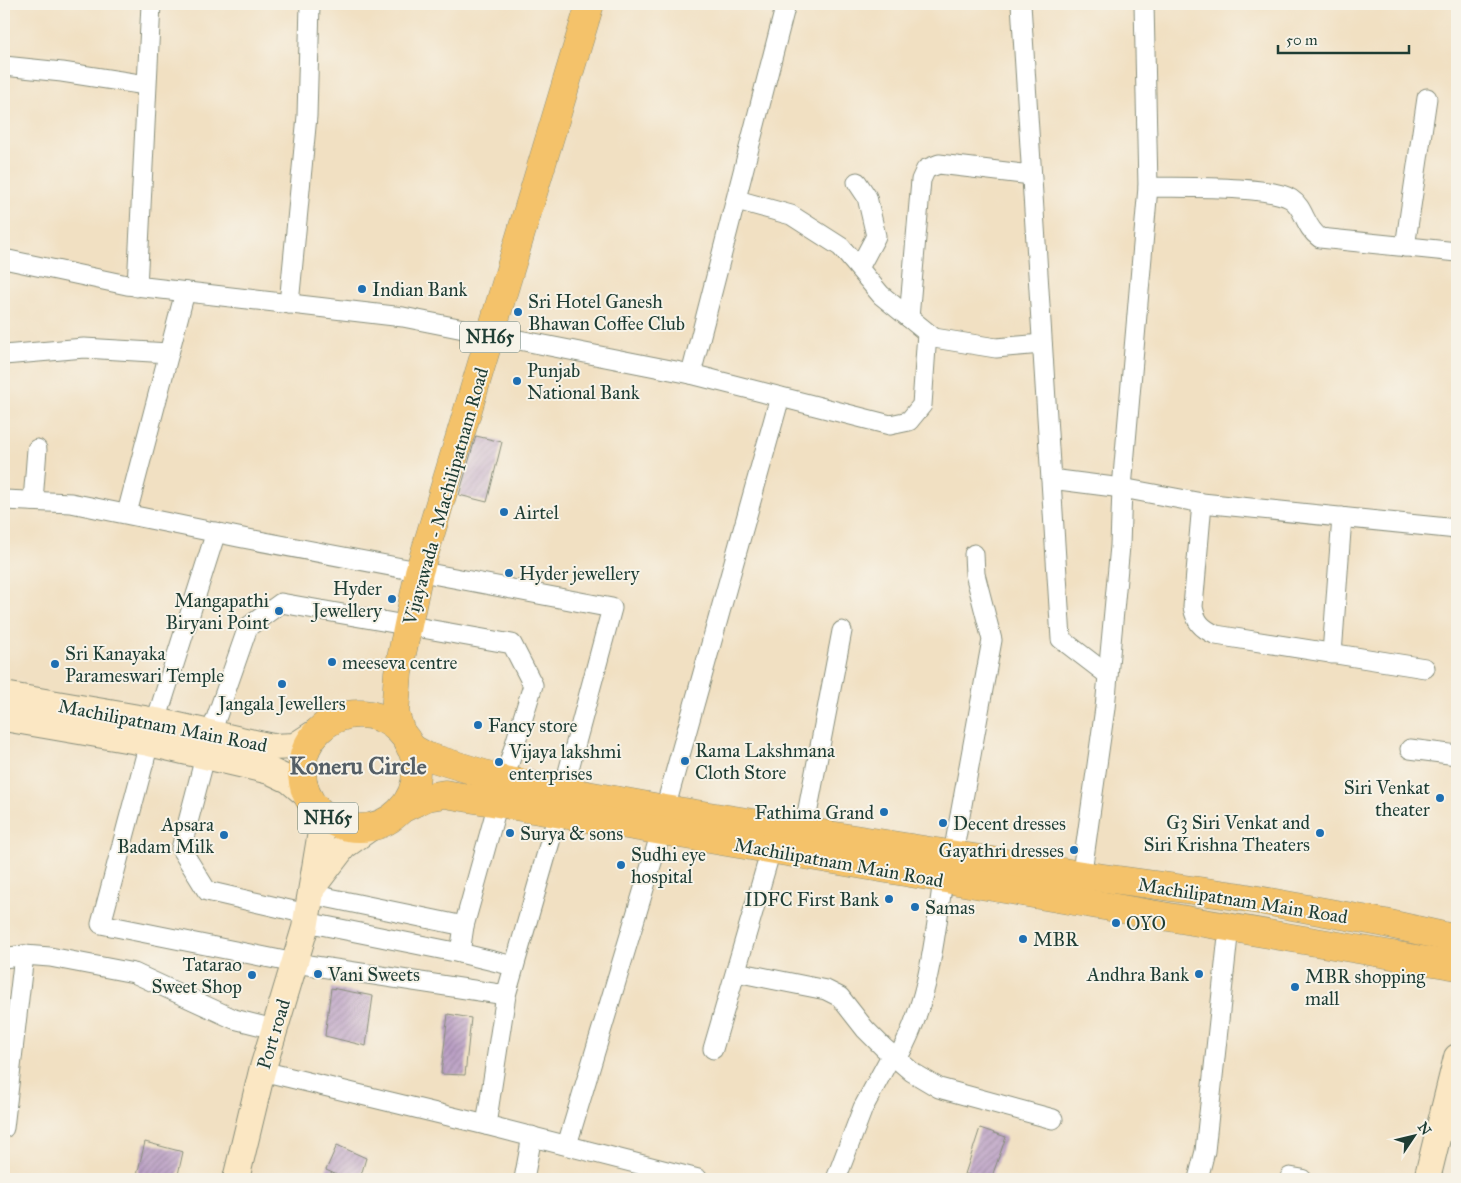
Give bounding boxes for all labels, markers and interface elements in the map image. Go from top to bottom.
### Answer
scale bar [1278,22,1410,54]
text: 50 m [1286,31,1318,49]
place label: Indian Bank [372,278,467,301]
marker: Indian Bank [356,283,368,295]
place label: Sri Hotel Ganesh Bhawan Coffee Club [528,290,685,335]
marker: Sri Hotel Ganesh Bhawan Coffee Club [512,306,524,318]
road number: NH65 [460,322,520,352]
place label: Punjab National Bank [527,359,640,404]
street label: Vijayawada - Machilipatnam Road [397,364,493,628]
marker: Punjab National Bank [511,375,523,387]
place label: Airtel [513,501,560,524]
marker: Airtel [498,506,510,518]
place label: Hyder jewellery [519,562,640,585]
marker: Hyder jewellery [503,567,515,579]
place label: Hyder Jewellery [310,577,383,623]
place label: Mangapathi Biryani Point [165,589,269,634]
marker: Hyder Jewellery [386,593,398,605]
marker: Mangapathi Biryani Point [273,605,285,617]
place label: Sri Kanayaka Parameswari Temple [65,642,224,687]
place label: meeseva centre [342,651,458,674]
marker: meeseva centre [326,656,338,668]
marker: Sri Kanayaka Parameswari Temple [49,658,61,670]
marker: Jangala Jewellers [276,678,288,690]
place label: Jangala Jewellers [216,692,346,716]
street label: Machilipatnam Main Road [57,694,270,757]
place label: Fancy store [488,714,578,737]
marker: Fancy store [472,719,484,731]
place label: Rama Lakshmana Cloth Store [695,739,836,784]
place label: Vijaya lakshmi enterprises [508,740,621,785]
district label: Koneru Circle [289,751,427,781]
marker: Rama Lakshmana Cloth Store [679,755,691,767]
marker: Vijaya lakshmi enterprises [493,756,505,768]
place label: Siri Venkat theater [1344,776,1431,821]
marker: Siri Venkat theater [1434,792,1446,804]
place label: Fathima Grand [755,801,874,824]
road number: NH65 [298,802,358,834]
marker: Fathima Grand [878,806,890,818]
place label: G3 Siri Venkat and Siri Krishna Theaters [1144,811,1310,856]
place label: Decent dresses [953,812,1066,835]
place label: Apsara Badam Milk [117,813,215,858]
marker: Decent dresses [937,817,949,829]
place label: Surya & sons [520,822,623,845]
marker: Surya & sons [504,827,516,839]
marker: G3 Siri Venkat and Siri Krishna Theaters [1314,827,1326,839]
marker: Apsara Badam Milk [218,829,230,841]
street label: Machilipatnam Main Road [732,833,946,892]
place label: Gayathri dresses [939,839,1064,862]
place label: Sudhi eye hospital [631,843,706,888]
marker: Gayathri dresses [1068,844,1080,856]
marker: Sudhi eye hospital [615,859,627,871]
street label: Machilipatnam Main Road [1136,873,1350,929]
place label: IDFC First Bank [744,888,879,911]
marker: IDFC First Bank [883,893,895,905]
place label: Samas [925,896,975,919]
marker: Samas [909,901,921,913]
place label: OYO [1126,912,1166,935]
marker: OYO [1110,917,1122,929]
place label: MBR [1033,928,1079,951]
marker: MBR [1017,933,1029,945]
place label: Tatarao Sweet Shop [152,953,242,998]
place label: Vani Sweets [327,963,420,986]
place label: Andhra Bank [1086,963,1189,986]
place label: MBR shopping mall [1305,965,1425,1010]
marker: Vani Sweets [312,968,324,980]
marker: Andhra Bank [1193,968,1205,980]
marker: Tatarao Sweet Shop [246,969,258,981]
marker: MBR shopping mall [1289,981,1301,993]
street label: Port road [252,996,295,1072]
north arrow [1388,1110,1438,1160]
text: N [1414,1119,1435,1139]

